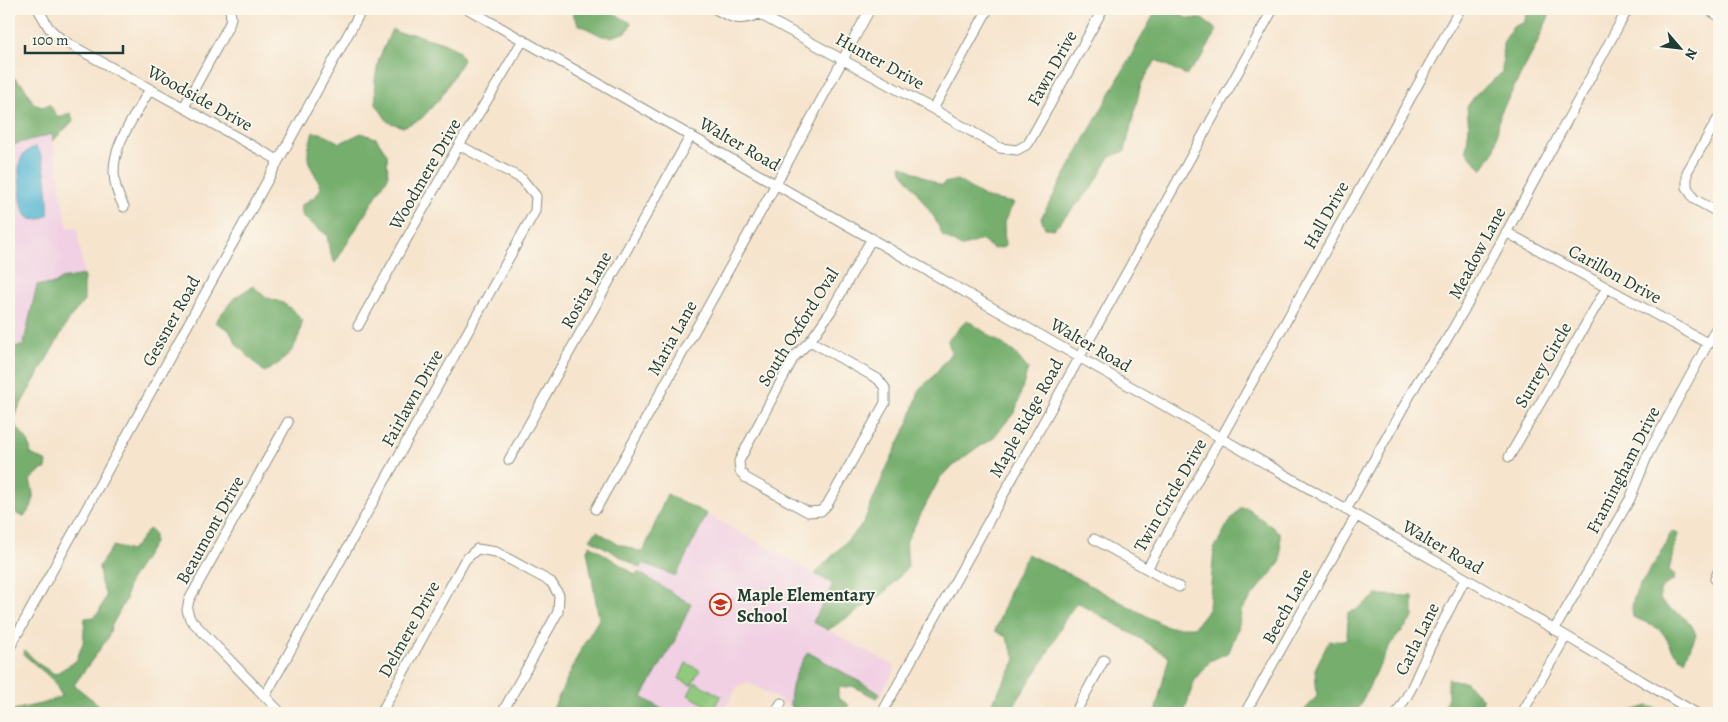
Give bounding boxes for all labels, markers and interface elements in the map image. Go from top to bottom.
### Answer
scale bar [25,22,122,54]
north arrow [1656,22,1706,72]
street label: Fawn Drive [1021,26,1083,110]
street label: Hunter Drive [831,27,929,95]
text: 100 m [32,30,69,50]
text: N [1680,45,1702,63]
street label: Woodside Drive [142,59,257,137]
street label: Walter Road [694,111,785,177]
street label: Woodmere Drive [383,114,467,235]
street label: Hall Drive [1297,177,1355,253]
street label: Meadow Lane [1443,203,1511,303]
street label: Carillon Drive [1564,238,1666,310]
street label: Rosita Lane [555,247,617,333]
street label: South Oxford Oval [752,263,844,391]
street label: Gessner Road [136,271,206,371]
street label: Maria Lane [641,296,703,380]
street label: Walter Road [1045,312,1136,378]
street label: Surrey Circle [1509,318,1577,412]
street label: Fairlawn Drive [375,345,449,451]
street label: Maple Ridge Road [983,354,1069,482]
street label: Framingham Drive [1581,402,1665,538]
street label: Twin Circle Drive [1128,434,1212,556]
street label: Beaumont Drive [170,471,250,589]
street label: Walter Road [1397,514,1488,580]
street label: Beech Lane [1256,564,1318,648]
street label: Delmere Drive [373,576,445,682]
place label: Maple Elementary School [737,583,875,628]
school or university icon: Maple Elementary School [709,593,733,617]
street label: Carla Lane [1389,599,1445,679]

